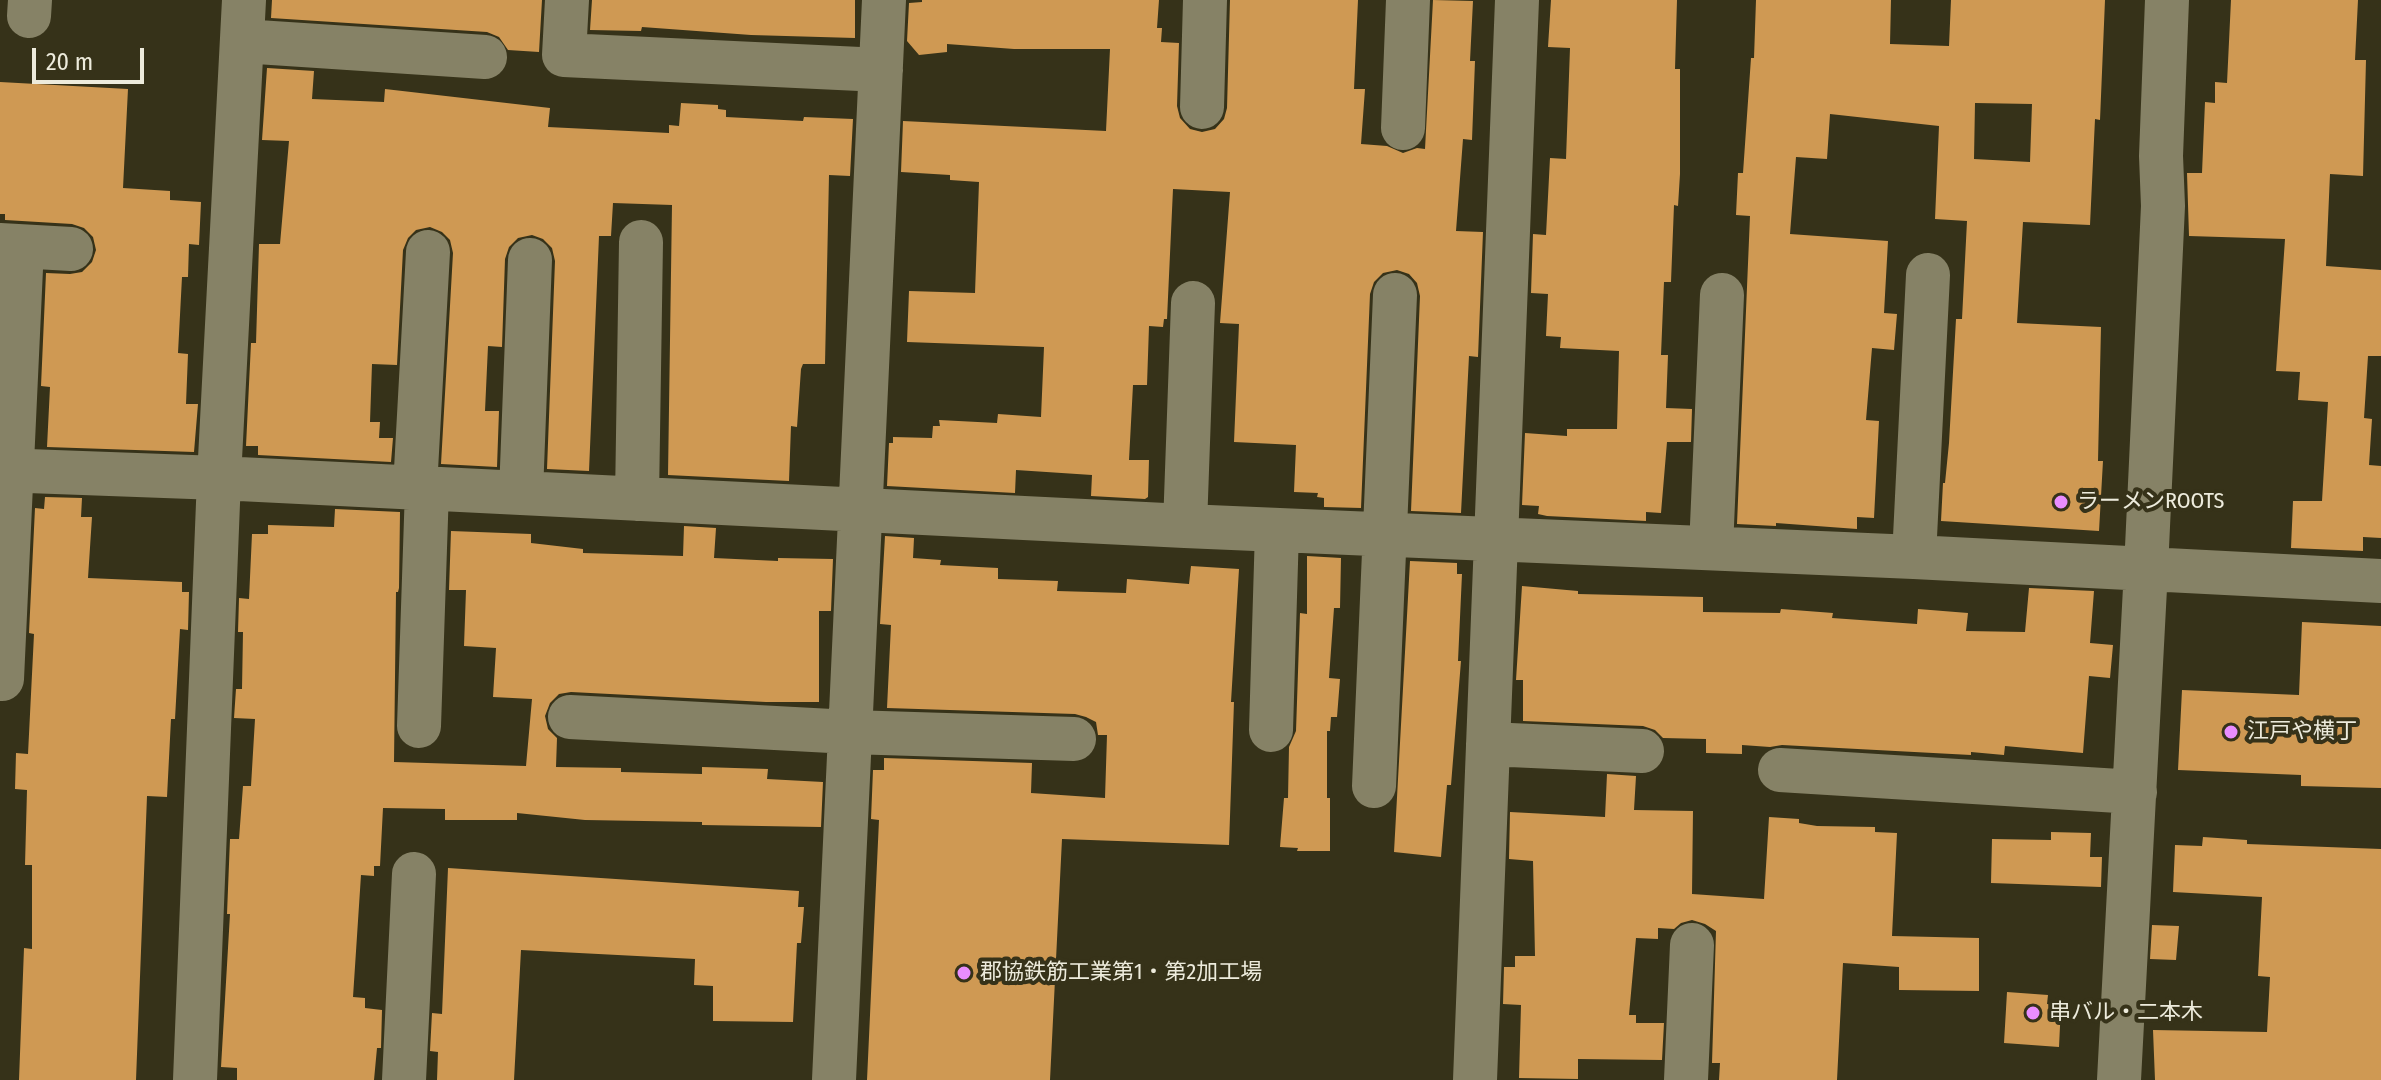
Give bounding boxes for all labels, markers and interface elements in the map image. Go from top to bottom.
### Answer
scale bar [36,32,148,82]
text: 20 m [46,48,93,76]
place label: ラーメンROOTS [2077,489,2224,515]
marker: ラーメンROOTS [2052,493,2070,511]
place label: 江戸や横丁 [2247,719,2357,745]
marker: 江戸や横丁 [2222,723,2240,741]
place label: 郡協鉄筋工業第1・第2加工場 [980,960,1262,986]
marker: 郡協鉄筋工業第1・第2加工場 [955,964,973,982]
place label: 串バル・二本木 [2049,1000,2203,1026]
marker: 串バル・二本木 [2024,1004,2042,1022]

